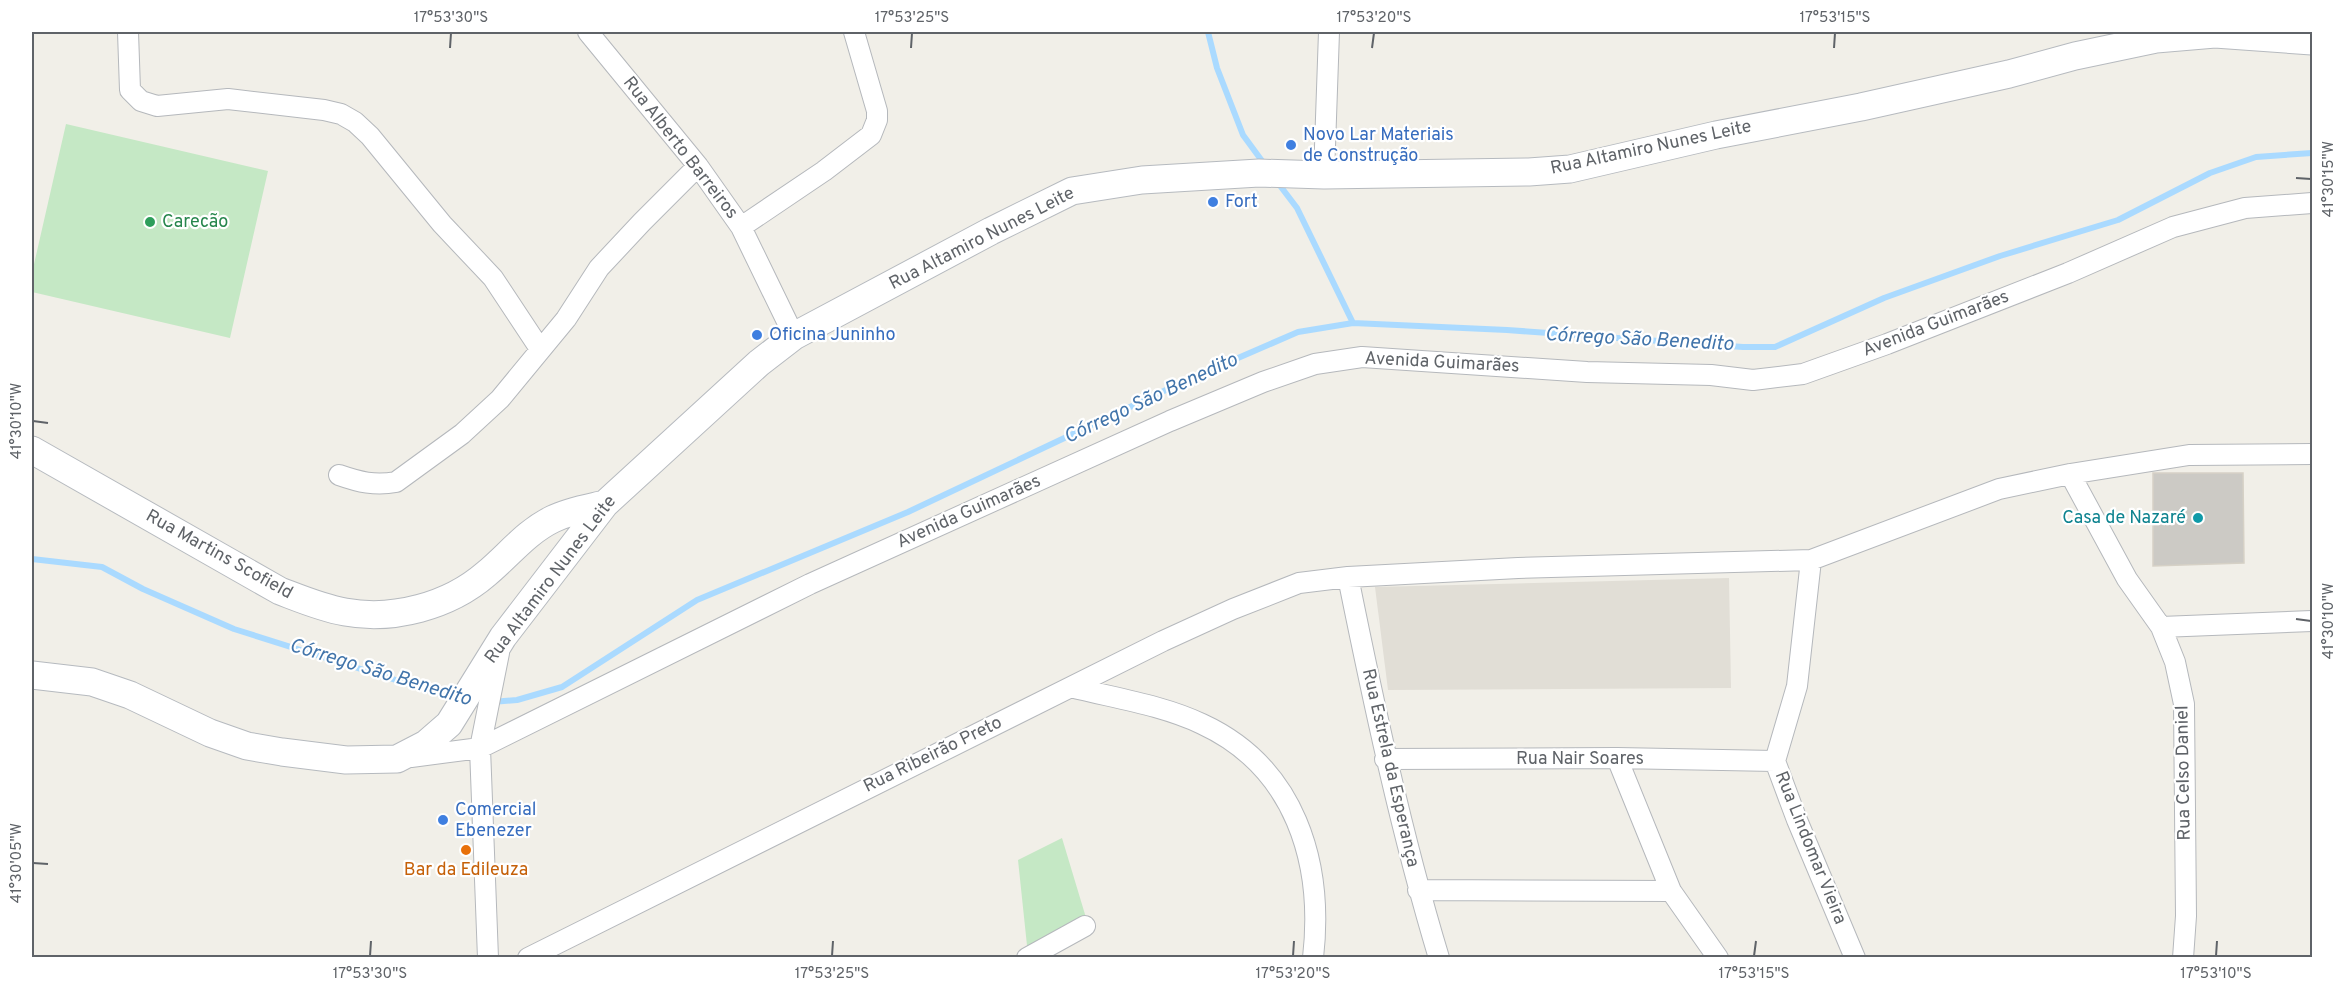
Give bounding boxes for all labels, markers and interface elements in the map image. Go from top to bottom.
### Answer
text: 17°53'30"S [414,9,488,28]
text: 17°53'25"S [875,9,949,28]
text: 17°53'20"S [1337,9,1411,28]
text: 17°53'15"S [1800,9,1871,28]
street label: Rua Alberto Barreiros [617,72,743,224]
street label: Rua Altamiro Nunes Leite [1548,115,1754,181]
place label: Novo Lar Materiais de Construção [1303,124,1454,168]
marker: Novo Lar Materiais de Construção [1284,138,1298,152]
text: 41°30'15"W [2320,141,2339,217]
street label: Rua Altamiro Nunes Leite [885,182,1079,296]
place label: Fort [1225,191,1258,214]
marker: Fort [1206,195,1220,209]
place label: Carecão [162,211,228,234]
marker: Carecão [143,215,157,229]
street label: Avenida Guimarães [1860,285,2012,363]
water label: Córrego São Benedito [1544,322,1734,358]
place label: Oficina Juninho [769,324,896,347]
marker: Oficina Juninho [750,328,764,342]
water label: Córrego São Benedito [1060,347,1242,451]
street label: Avenida Guimarães [1364,347,1520,379]
text: 41°30'10"W [8,383,27,459]
street label: Avenida Guimarães [894,470,1044,554]
street label: Rua Altamiro Nunes Leite [480,491,622,669]
street label: Rua Martins Scofield [141,505,297,605]
place label: Casa de Nazaré [2062,507,2186,530]
marker: Casa de Nazaré [2191,511,2205,525]
text: 41°30'10"W [2320,583,2339,659]
water label: Córrego São Benedito [286,633,474,713]
street label: Rua Estrela da Esperança [1356,666,1424,870]
street label: Rua Celso Daniel [2171,705,2197,841]
street label: Rua Ribeirão Preto [860,711,1006,799]
street label: Rua Nair Soares [1516,748,1644,771]
street label: Rua Lindomar Vieira [1769,768,1851,928]
place label: Comercial Ebenezer [455,799,536,843]
marker: Comercial Ebenezer [436,813,450,827]
text: 41°30'05"W [8,823,27,903]
marker: Bar da Edileuza [459,843,473,857]
place label: Bar da Edileuza [404,859,528,882]
text: 17°53'30"S [333,965,407,984]
text: 17°53'25"S [795,965,869,984]
text: 17°53'20"S [1256,965,1330,984]
text: 17°53'15"S [1719,965,1790,984]
text: 17°53'10"S [2180,965,2252,984]

